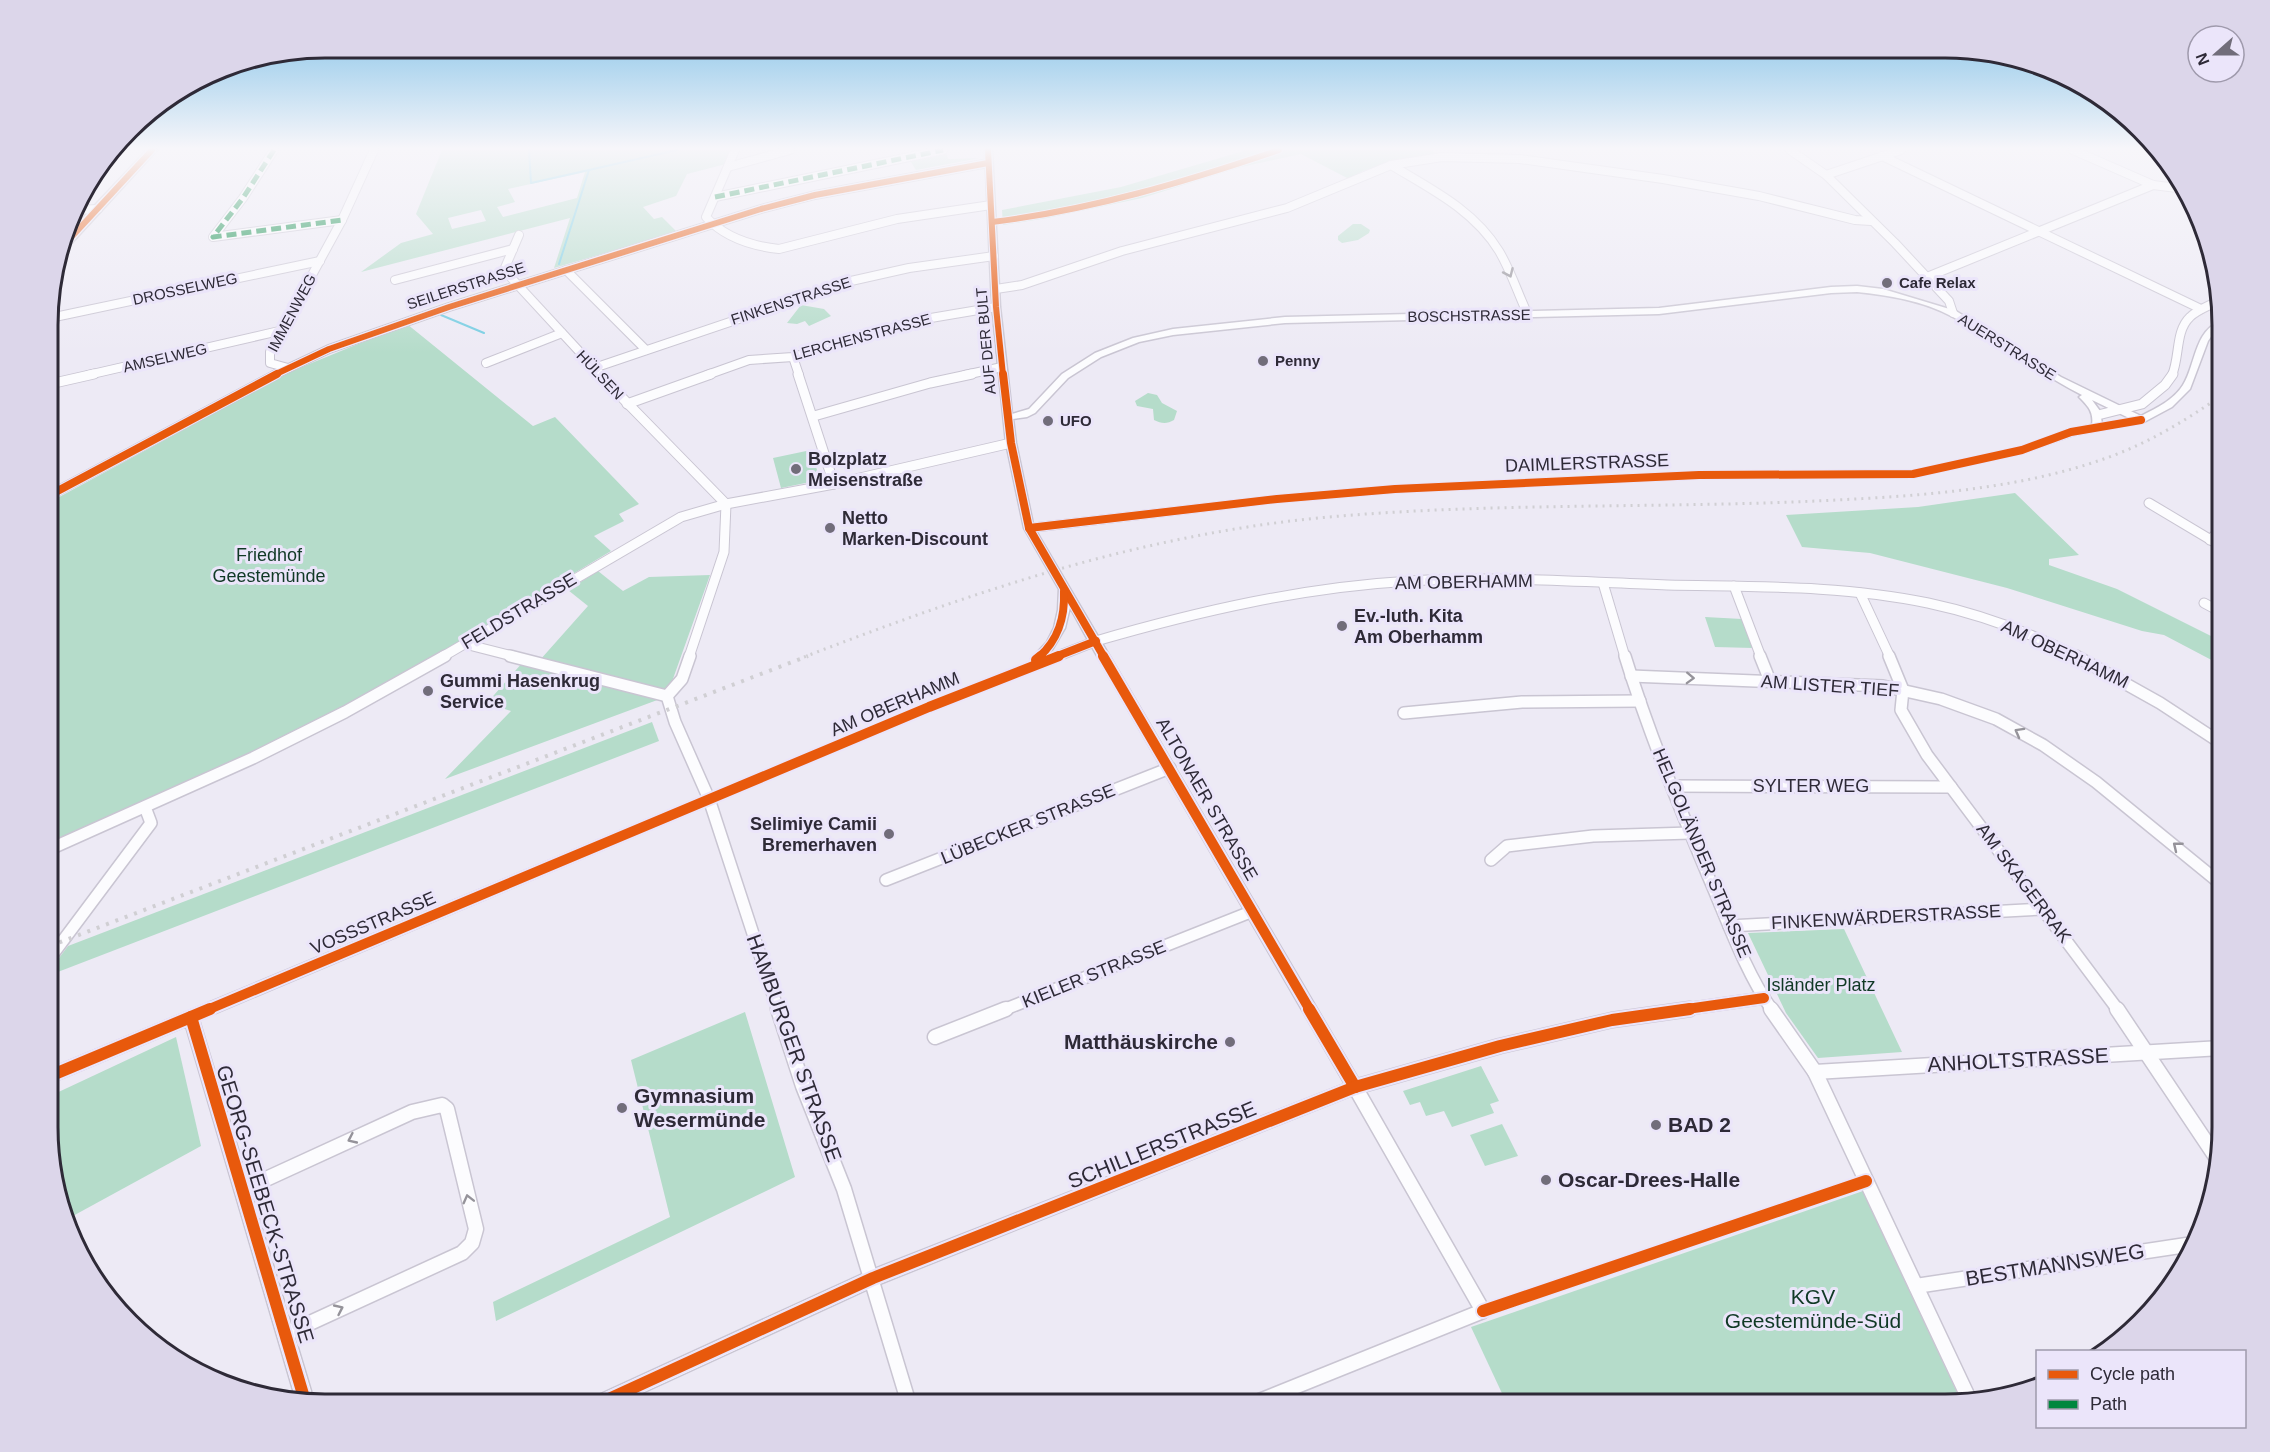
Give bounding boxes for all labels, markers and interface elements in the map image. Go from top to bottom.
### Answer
north arrow [2186,24,2246,84]
text: N [2192,51,2212,68]
street label: SEILERSTRASSE [405,258,527,313]
one-way arrow [1501,266,1513,277]
street label: DROSSELWEG [131,269,239,308]
street label: IMMENWEG [264,271,319,355]
street label: FINKENSTRASSE [729,273,853,328]
place label: Cafe Relax [1899,274,1976,291]
marker: Cafe Relax [1880,276,1894,290]
street label: AUF DER BULT [972,287,999,395]
street label: BOSCHSTRASSE [1407,306,1531,325]
street label: LERCHENSTRASSE [791,310,933,363]
street label: AUERSTRASSE [1955,310,2059,383]
street label: AMSELWEG [121,340,208,375]
street label: HÜLSEN [573,347,627,403]
place label: Penny [1275,352,1321,369]
marker: Penny [1256,354,1270,368]
place label: UFO [1060,412,1092,429]
marker: UFO [1041,414,1055,428]
place label: Bolzplatz Meisenstraße [808,449,923,490]
street label: DAIMLERSTRASSE [1505,450,1669,476]
marker: Bolzplatz Meisenstraße [789,462,803,476]
place label: Netto Marken-Discount [842,508,988,549]
marker: Netto Marken-Discount [823,521,837,535]
park label: Friedhof Geestemünde [212,545,326,586]
street label: FELDSTRASSE [458,569,580,653]
street label: AM OBERHAMM [1395,571,1533,593]
place label: Ev.-luth. Kita Am Oberhamm [1354,606,1483,647]
street label: AM OBERHAMM [1998,616,2132,692]
marker: Ev.-luth. Kita Am Oberhamm [1335,619,1349,633]
street label: AM OBERHAMM [828,668,962,740]
place label: Gummi Hasenkrug Service [440,671,600,712]
street label: AM LISTER TIEF [1760,671,1900,701]
one-way arrow [1685,672,1694,685]
marker: Gummi Hasenkrug Service [421,684,435,698]
street label: ALTONAER STRASSE [1152,714,1262,884]
one-way arrow [2015,728,2025,739]
street label: HELGOLÄNDER STRASSE [1649,746,1755,960]
street label: SYLTER WEG [1753,776,1869,796]
street label: LÜBECKER STRASSE [938,780,1118,868]
place label: Selimiye Camii Bremerhaven [750,814,877,855]
street label: AM SKAGERRAK [1973,819,2075,947]
marker: Selimiye Camii Bremerhaven [882,827,896,841]
one-way arrow [2172,843,2183,854]
street label: VOSSSTRASSE [307,888,439,958]
street label: FINKENWÄRDERSTRASSE [1771,901,2001,933]
street label: HAMBURGER STRASSE [743,931,846,1165]
street label: KIELER STRASSE [1019,936,1169,1012]
park label: Isländer Platz [1766,975,1876,995]
place label: Matthäuskirche [1064,1030,1218,1053]
marker: Matthäuskirche [1223,1035,1237,1049]
street label: ANHOLTSTRASSE [1927,1043,2109,1076]
street label: GEORG-SEEBECK-STRASSE [212,1062,319,1346]
place label: Gymnasium Wesermünde [634,1084,766,1131]
street label: SCHILLERSTRASSE [1064,1096,1259,1193]
marker: Gymnasium Wesermünde [615,1101,629,1115]
place label: BAD 2 [1668,1113,1731,1136]
marker: BAD 2 [1649,1118,1663,1132]
one-way arrow [348,1132,359,1144]
place label: Oscar-Drees-Halle [1558,1168,1740,1191]
marker: Oscar-Drees-Halle [1539,1173,1553,1187]
one-way arrow [463,1194,476,1204]
street label: BESTMANNSWEG [1964,1239,2146,1290]
park label: KGV Geestemünde-Süd [1725,1285,1901,1332]
one-way arrow [333,1305,344,1317]
legend [2036,1350,2246,1428]
text: Cycle path [2090,1364,2175,1384]
text: Path [2090,1394,2127,1414]

